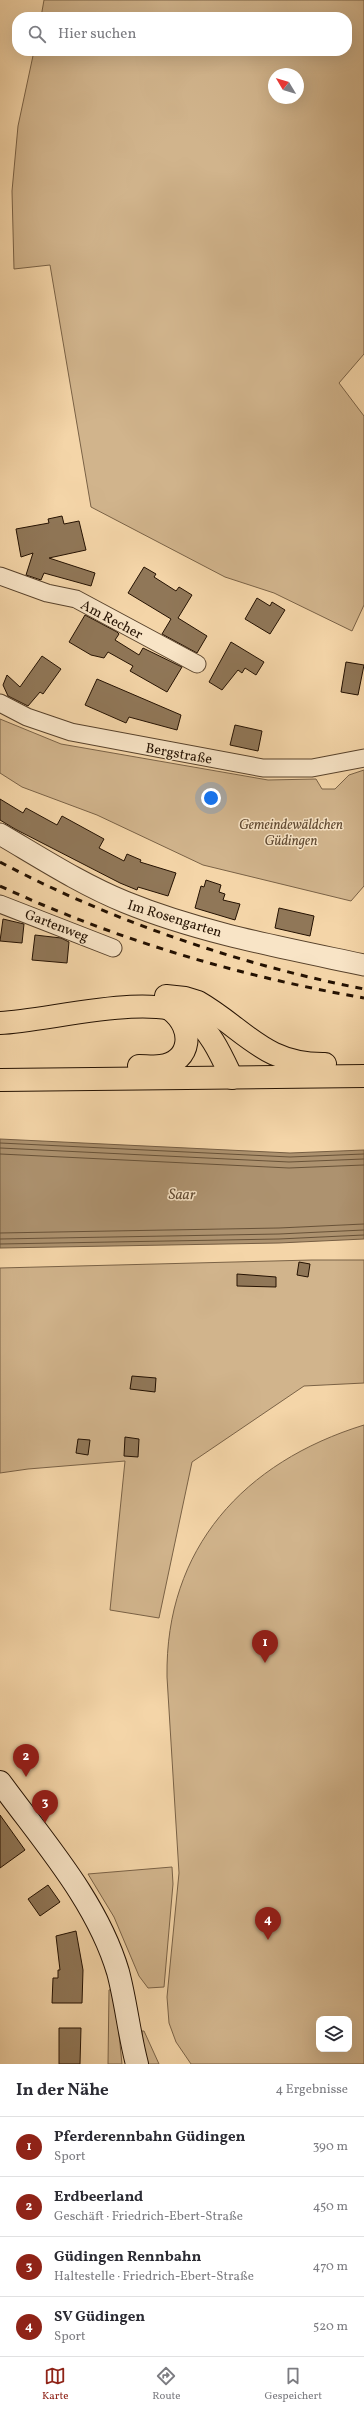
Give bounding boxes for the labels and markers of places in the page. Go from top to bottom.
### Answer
pin: 1 [252,1630,278,1663]
pin: 2 [13,1744,39,1777]
pin: 3 [32,1790,58,1823]
pin: 4 [255,1907,281,1940]

